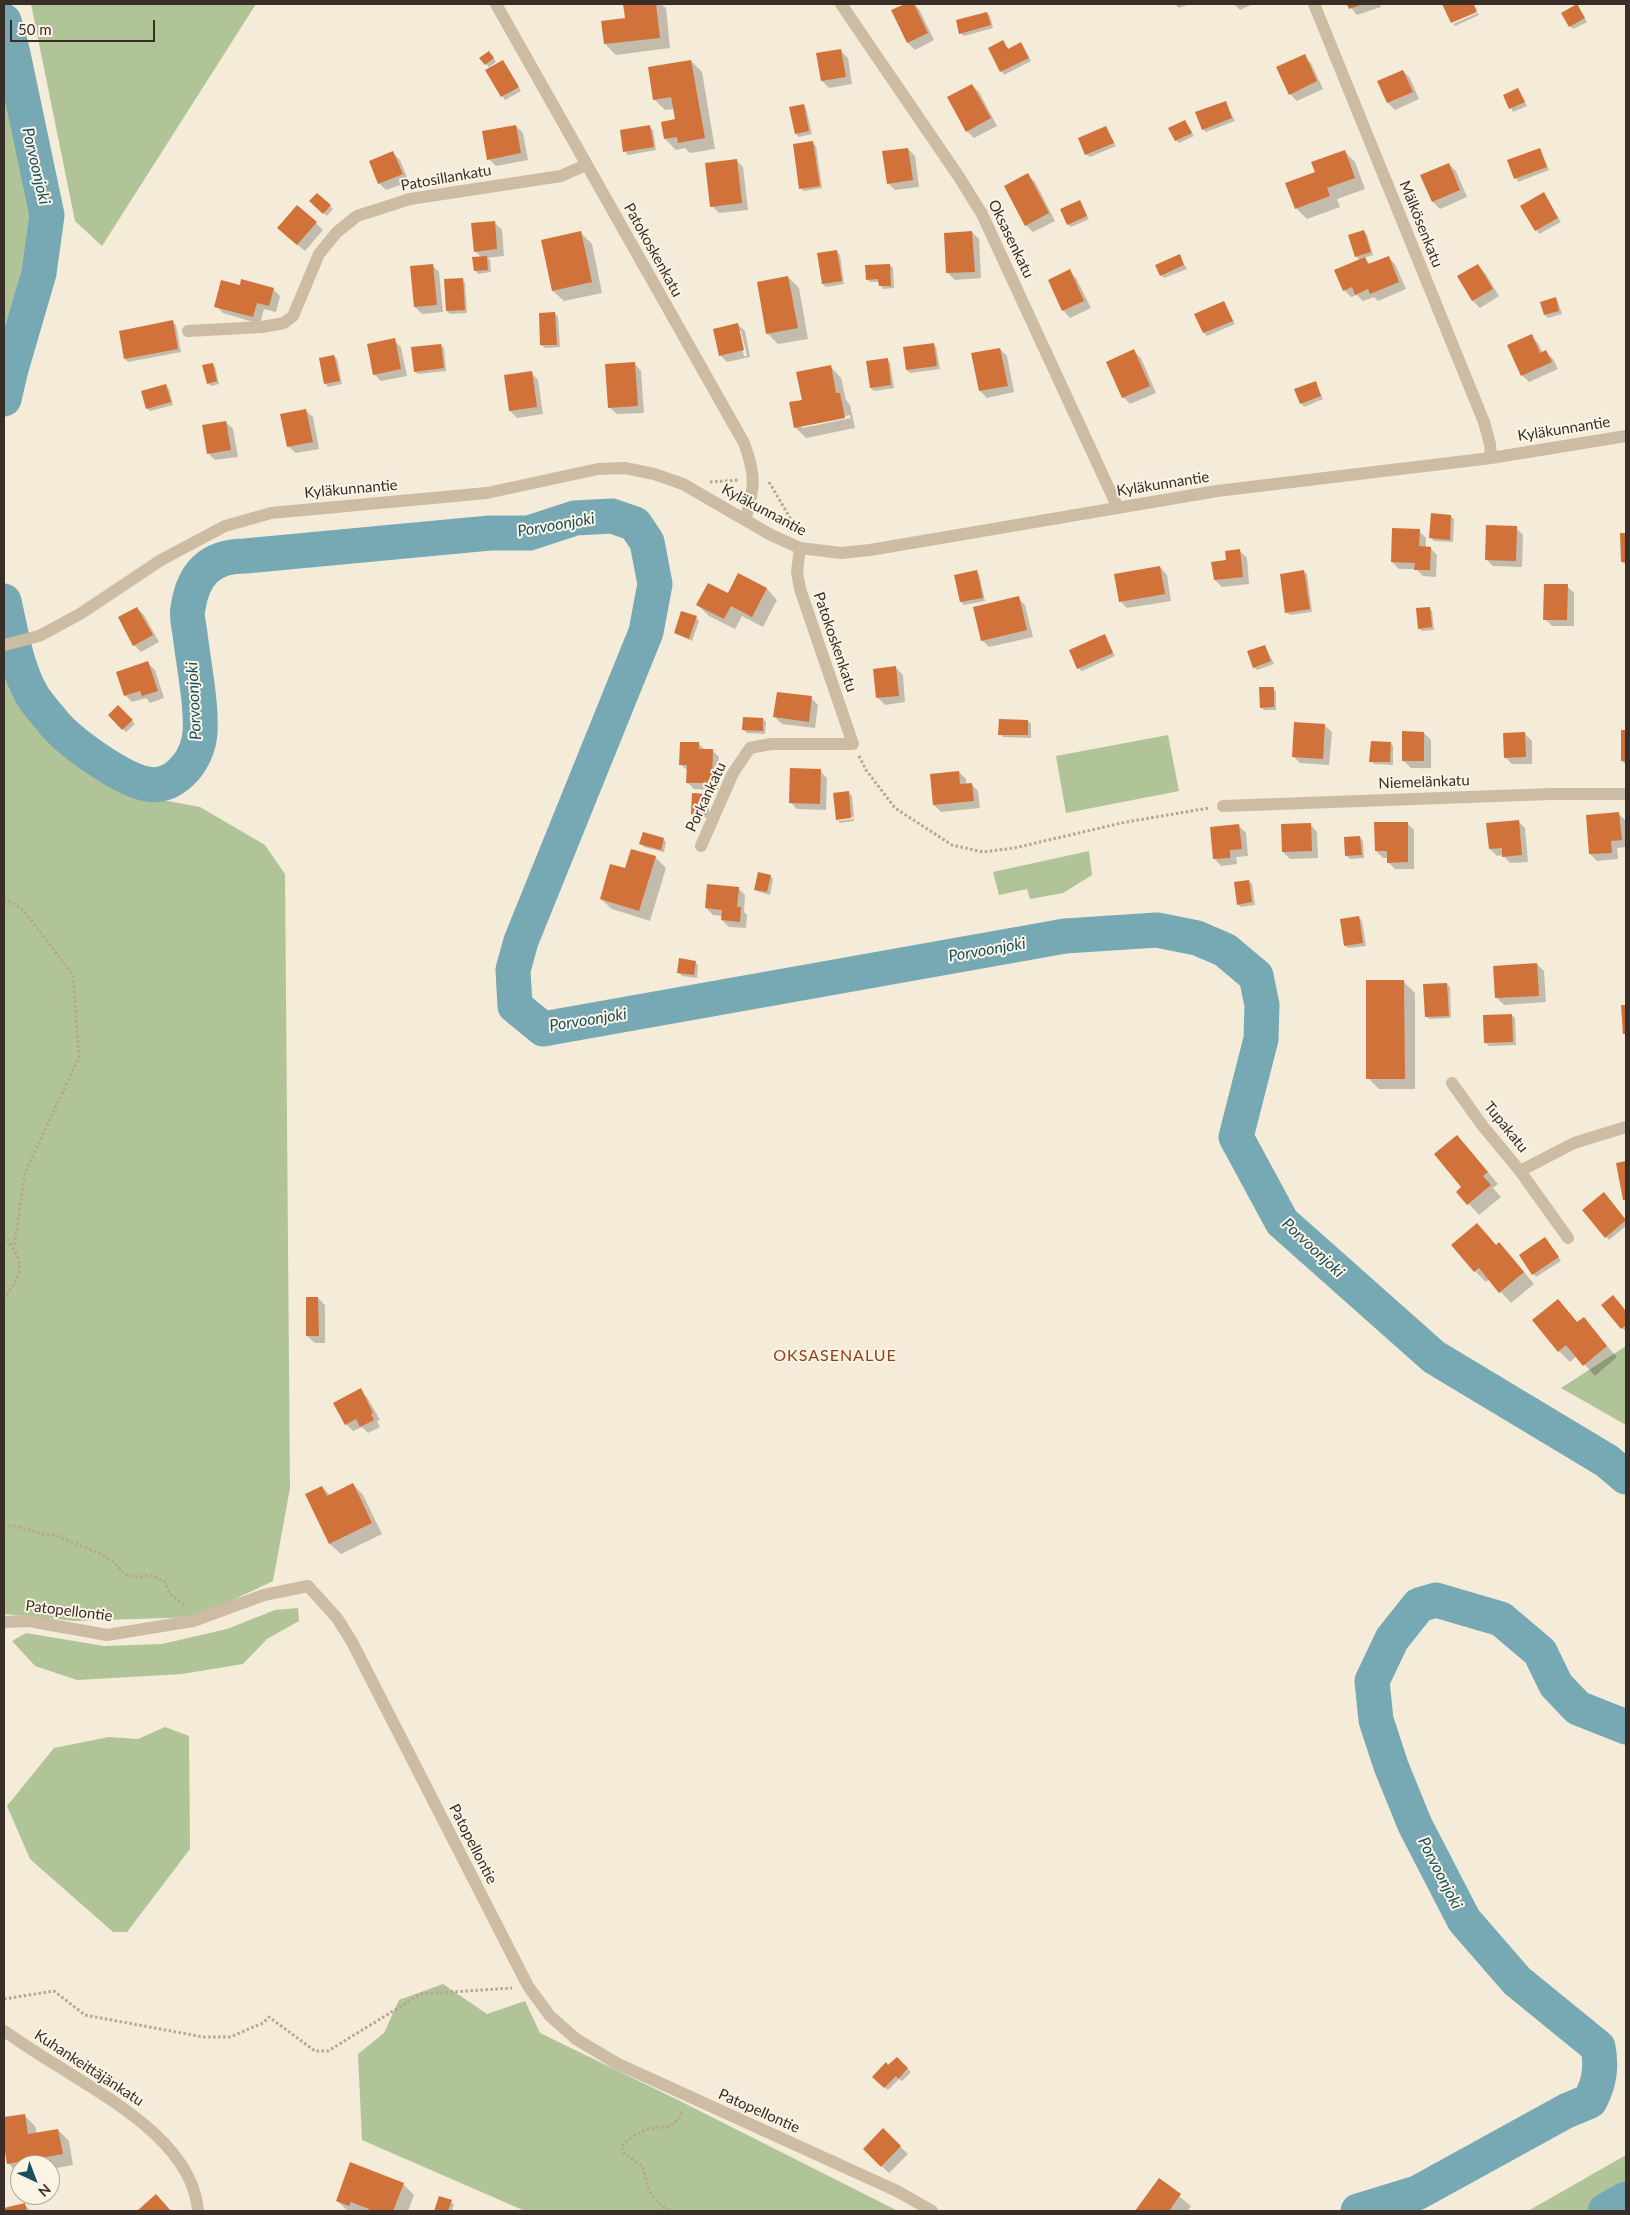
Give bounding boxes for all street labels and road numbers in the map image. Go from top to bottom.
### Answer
street label: Patosillankatu [399,161,493,195]
street label: Mälkösenkatu [1395,178,1447,270]
street label: Oksasenkatu [984,197,1038,281]
street label: Patokoskenkatu [620,200,686,300]
street label: Kyläkunnantie [1516,413,1612,445]
street label: Kyläkunnantie [1115,468,1211,500]
street label: Kyläkunnantie [304,476,398,502]
street label: Kyläkunnantie [719,480,809,540]
street label: Patokoskenkatu [810,590,860,694]
street label: Porkankatu [682,759,730,835]
street label: Niemelänkatu [1378,771,1470,793]
street label: Tupakatu [1480,1098,1532,1156]
street label: Patopellontie [25,1597,113,1625]
street label: Patopellontie [445,1801,501,1887]
street label: Kuhankeittäjänkatu [31,2026,147,2110]
street label: Patopellontie [715,2085,803,2137]

